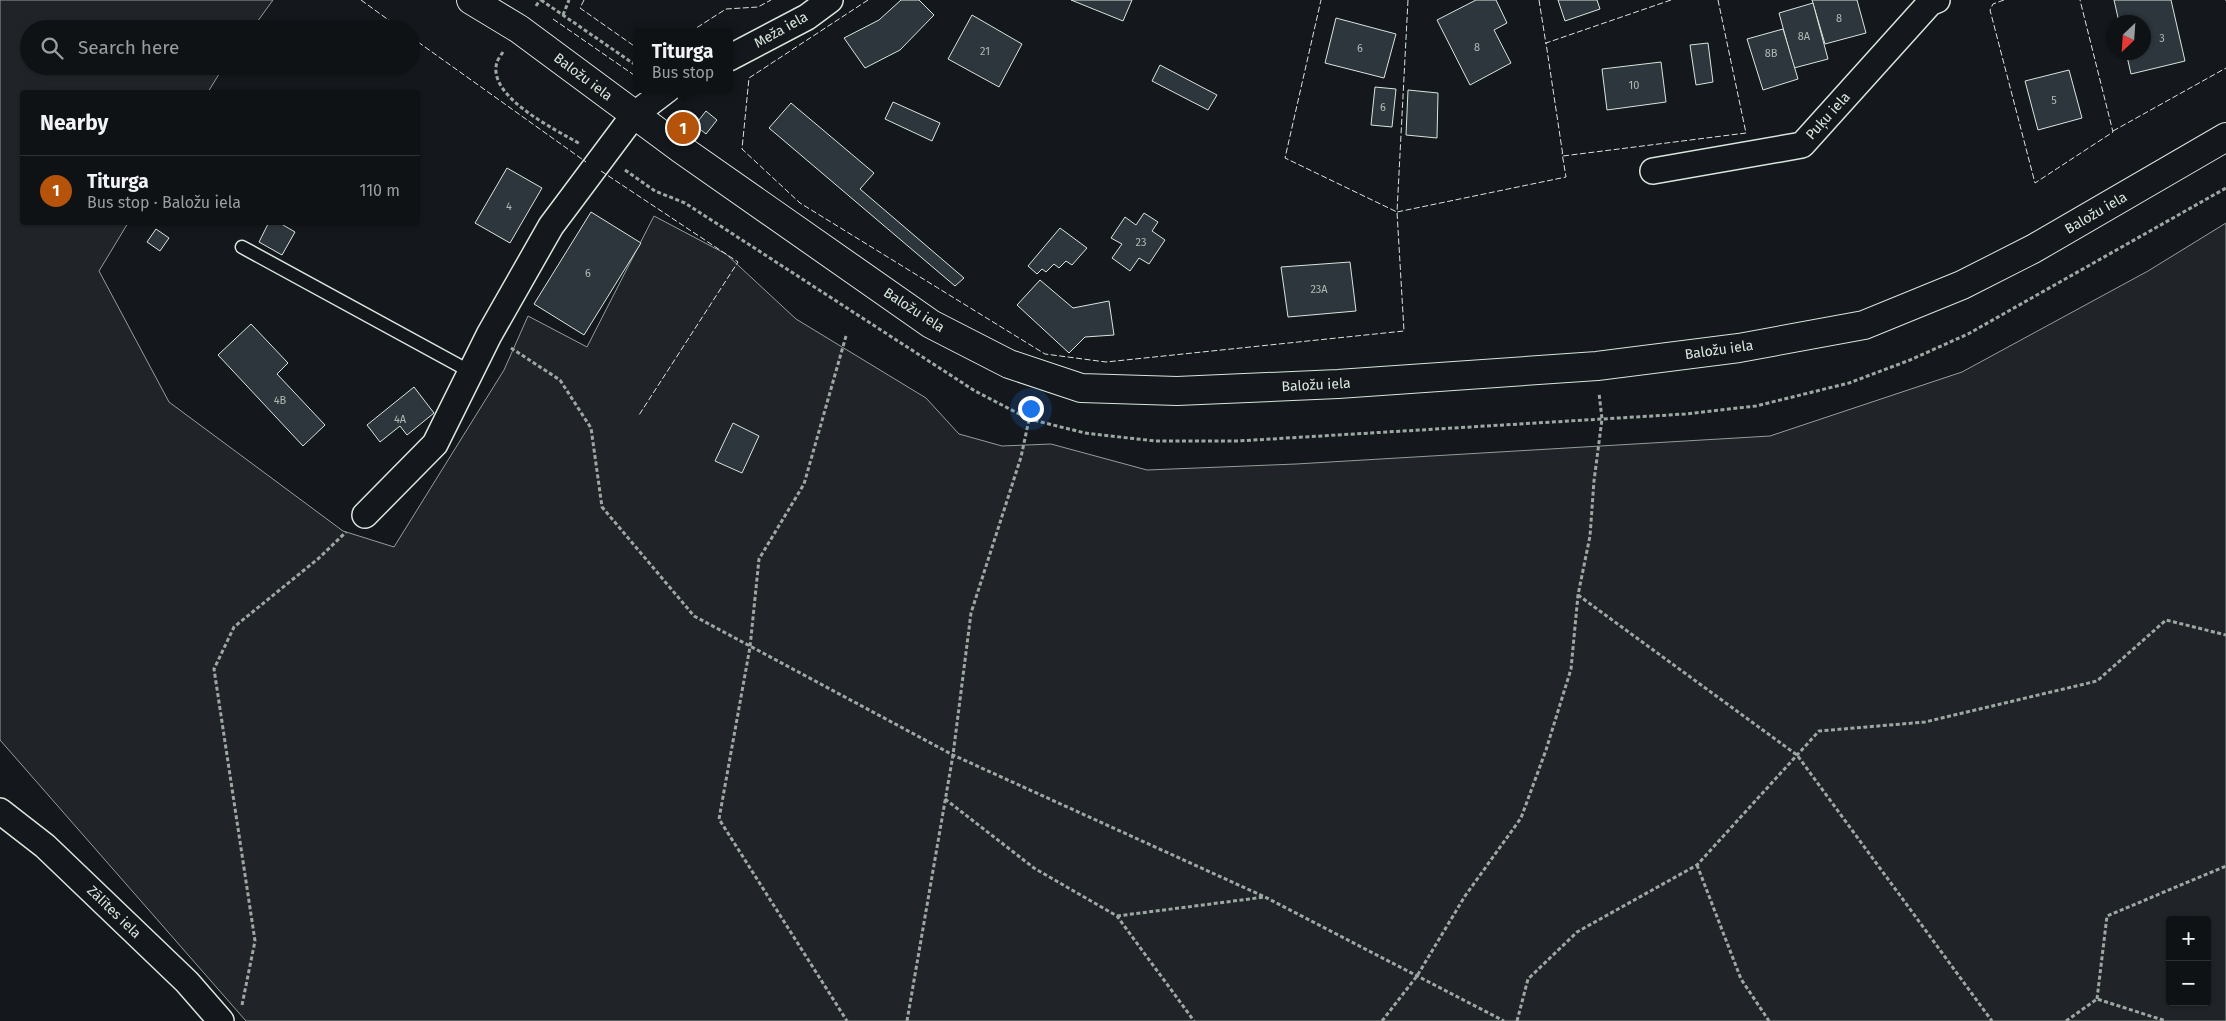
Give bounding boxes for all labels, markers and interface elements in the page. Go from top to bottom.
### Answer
street label: Meža iela [751,8,811,52]
house number: 8 [1836,12,1842,25]
north arrow [2106,15,2151,60]
search box [20,20,420,75]
popup [633,28,733,93]
house number: 8A [1798,30,1811,43]
house number: 3 [2159,32,2165,45]
icon: search [38,34,66,62]
text: Search here [78,36,179,59]
text: Titurga [652,40,713,63]
house number: 8 [1474,41,1480,54]
house number: 6 [1357,42,1363,55]
house number: 21 [980,45,990,58]
house number: 8B [1765,47,1778,60]
street label: Baložu iela [550,49,616,105]
text: Bus stop [652,63,714,82]
house number: 10 [1629,79,1639,92]
street label: Puķu iela [1802,89,1854,144]
house number: 5 [2051,94,2057,107]
house number: 6 [1380,101,1386,114]
pin: 1 [667,109,699,147]
text: Nearby [40,110,108,136]
text: Titurga [87,170,149,193]
text: 1 [52,181,60,200]
text: 110 m [359,181,400,200]
street label: Baložu iela [2062,188,2130,238]
text: Bus stop · Baložu iela [87,193,241,212]
house number: 4 [506,200,512,213]
house number: 23 [1136,236,1146,249]
house number: 6 [585,267,591,280]
house number: 23A [1310,283,1328,296]
street label: Baložu iela [880,284,948,336]
street label: Baložu iela [1684,337,1754,363]
street label: Baložu iela [1281,375,1351,395]
house number: 4B [274,394,287,407]
your location [1018,396,1044,422]
house number: 4A [394,413,407,426]
street label: Zālītes iela [83,882,145,942]
map controls [2166,916,2211,1006]
button: + [2166,916,2211,961]
button: − [2166,961,2211,1006]

